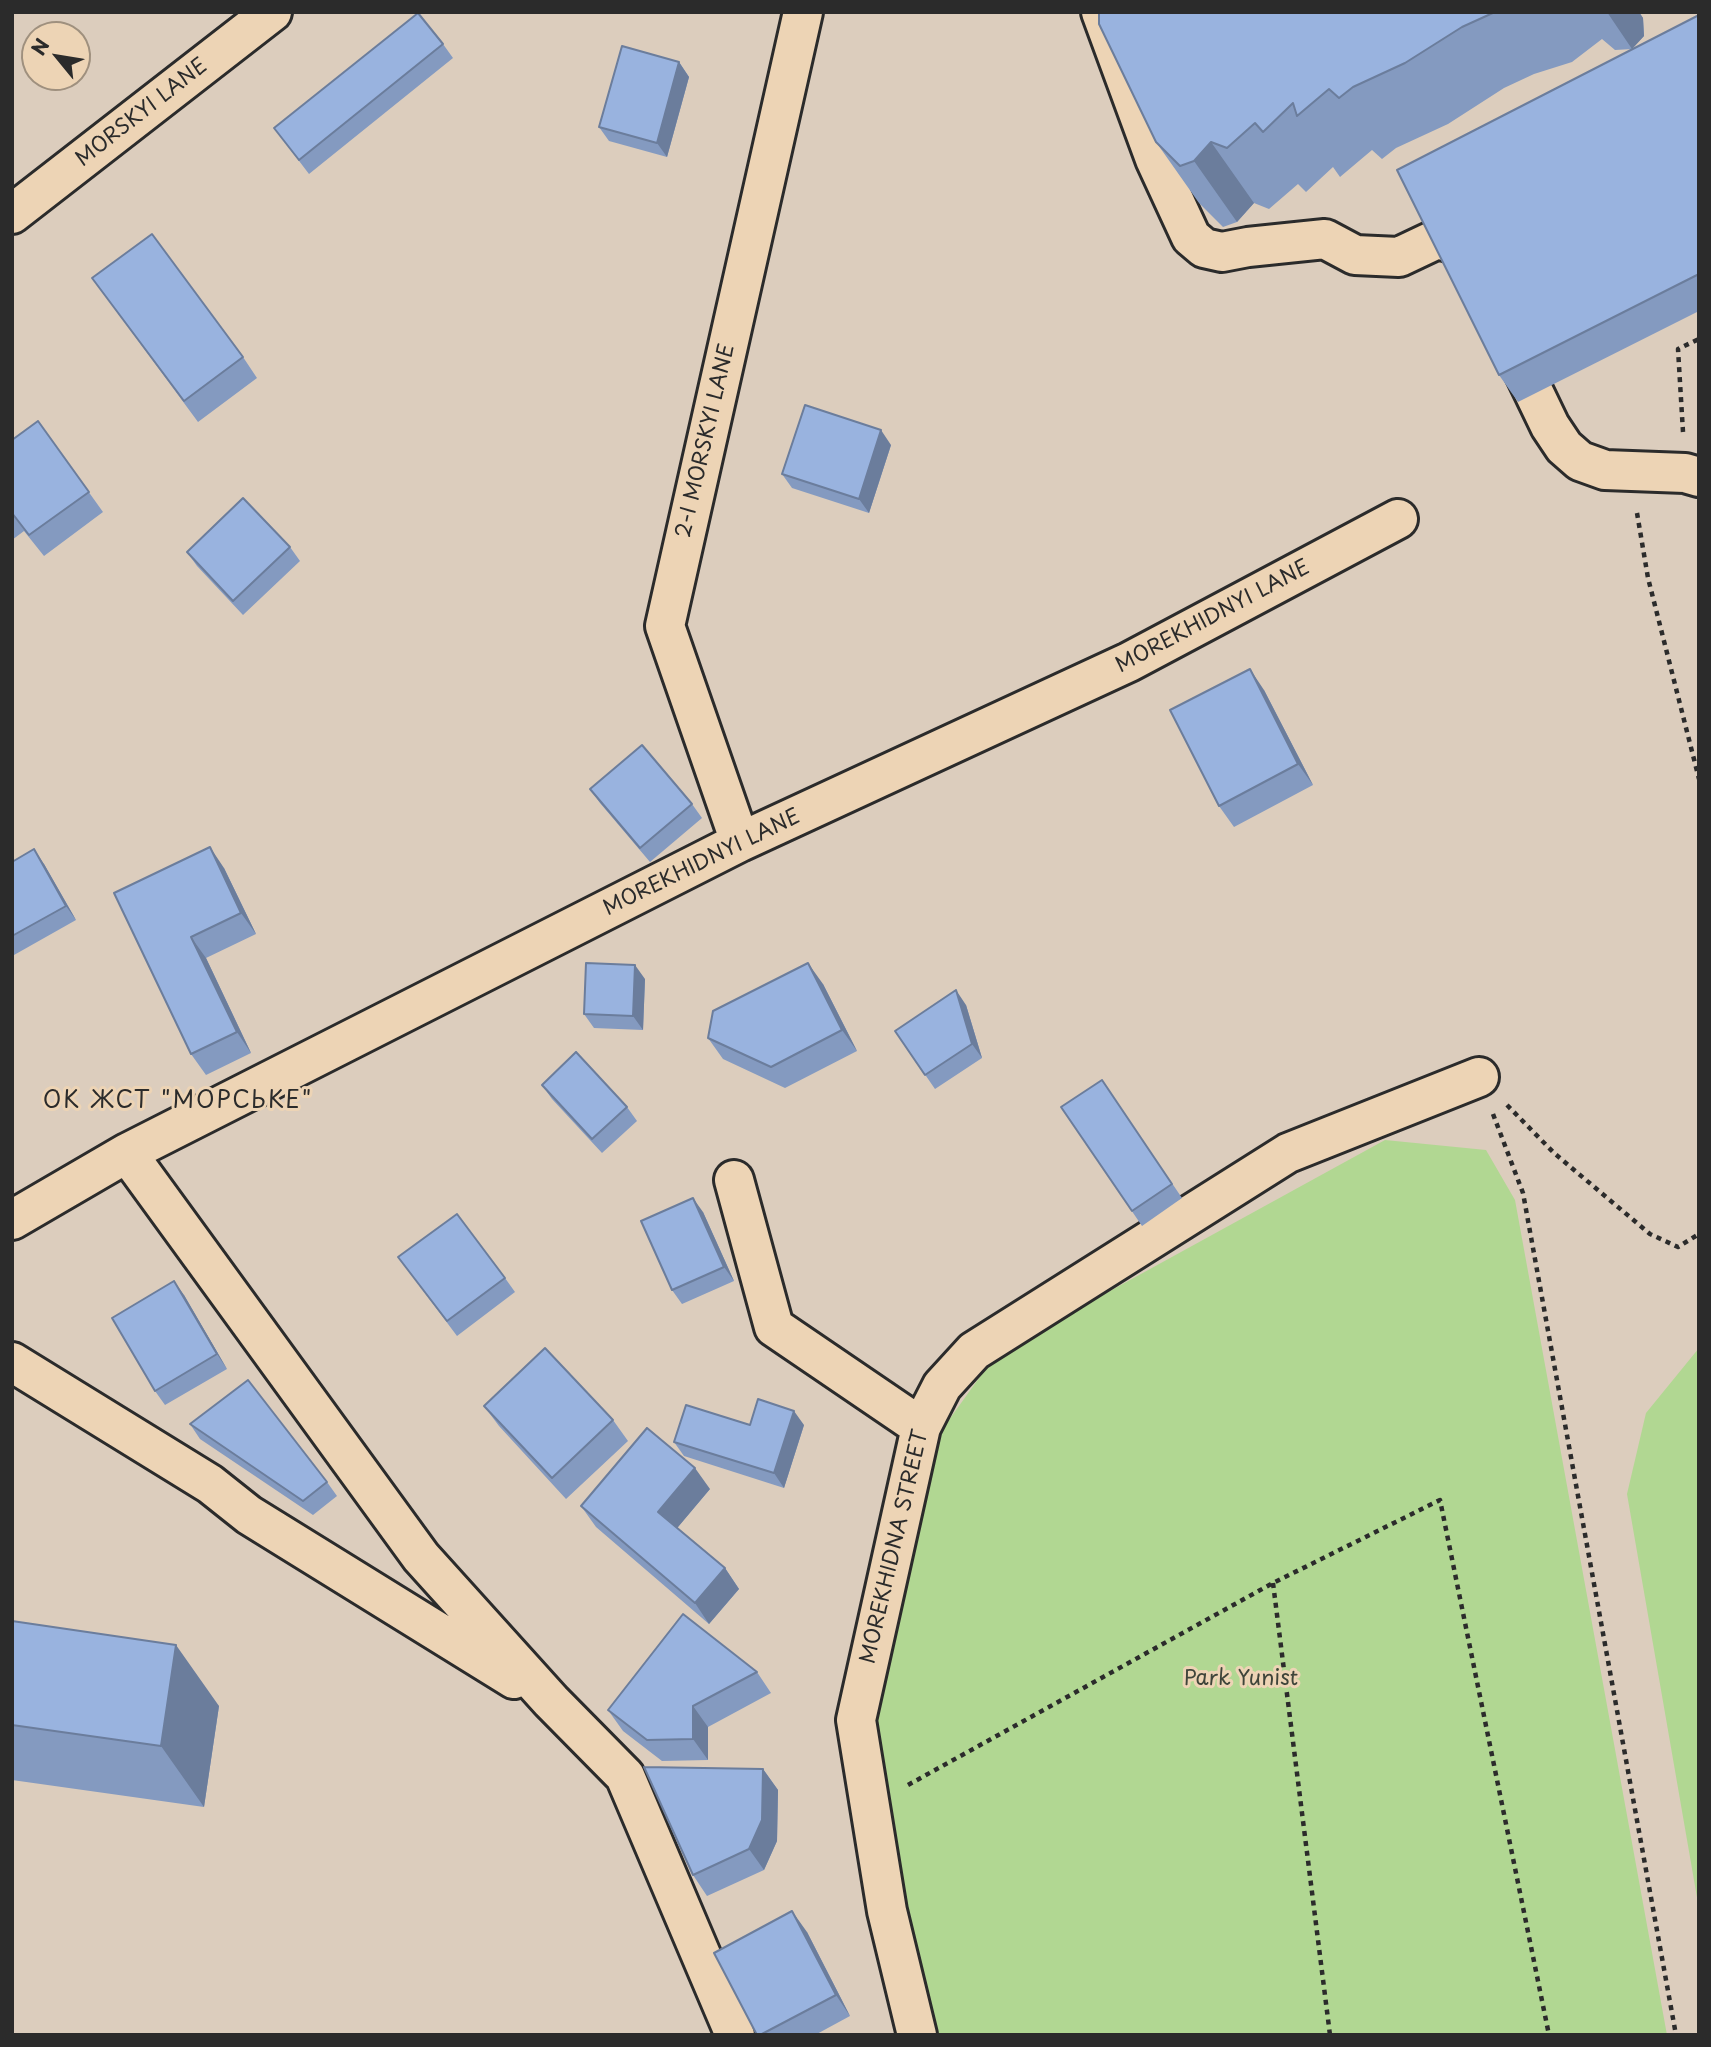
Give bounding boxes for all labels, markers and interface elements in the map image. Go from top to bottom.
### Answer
north arrow [21,21,91,91]
text: N [24,33,55,60]
street label: MORSKYI LANE [71,54,213,172]
street label: 2-I MORSKYI LANE [671,341,741,541]
street label: MOREKHIDNYI LANE [1112,555,1314,679]
street label: MOREKHIDNYI LANE [599,804,805,922]
district label: ОК ЖСТ "МОРСЬКЕ" [46,1088,310,1116]
street label: MOREKHIDNA STREET [856,1428,934,1666]
park label: Park Yunist [1184,1666,1298,1692]

